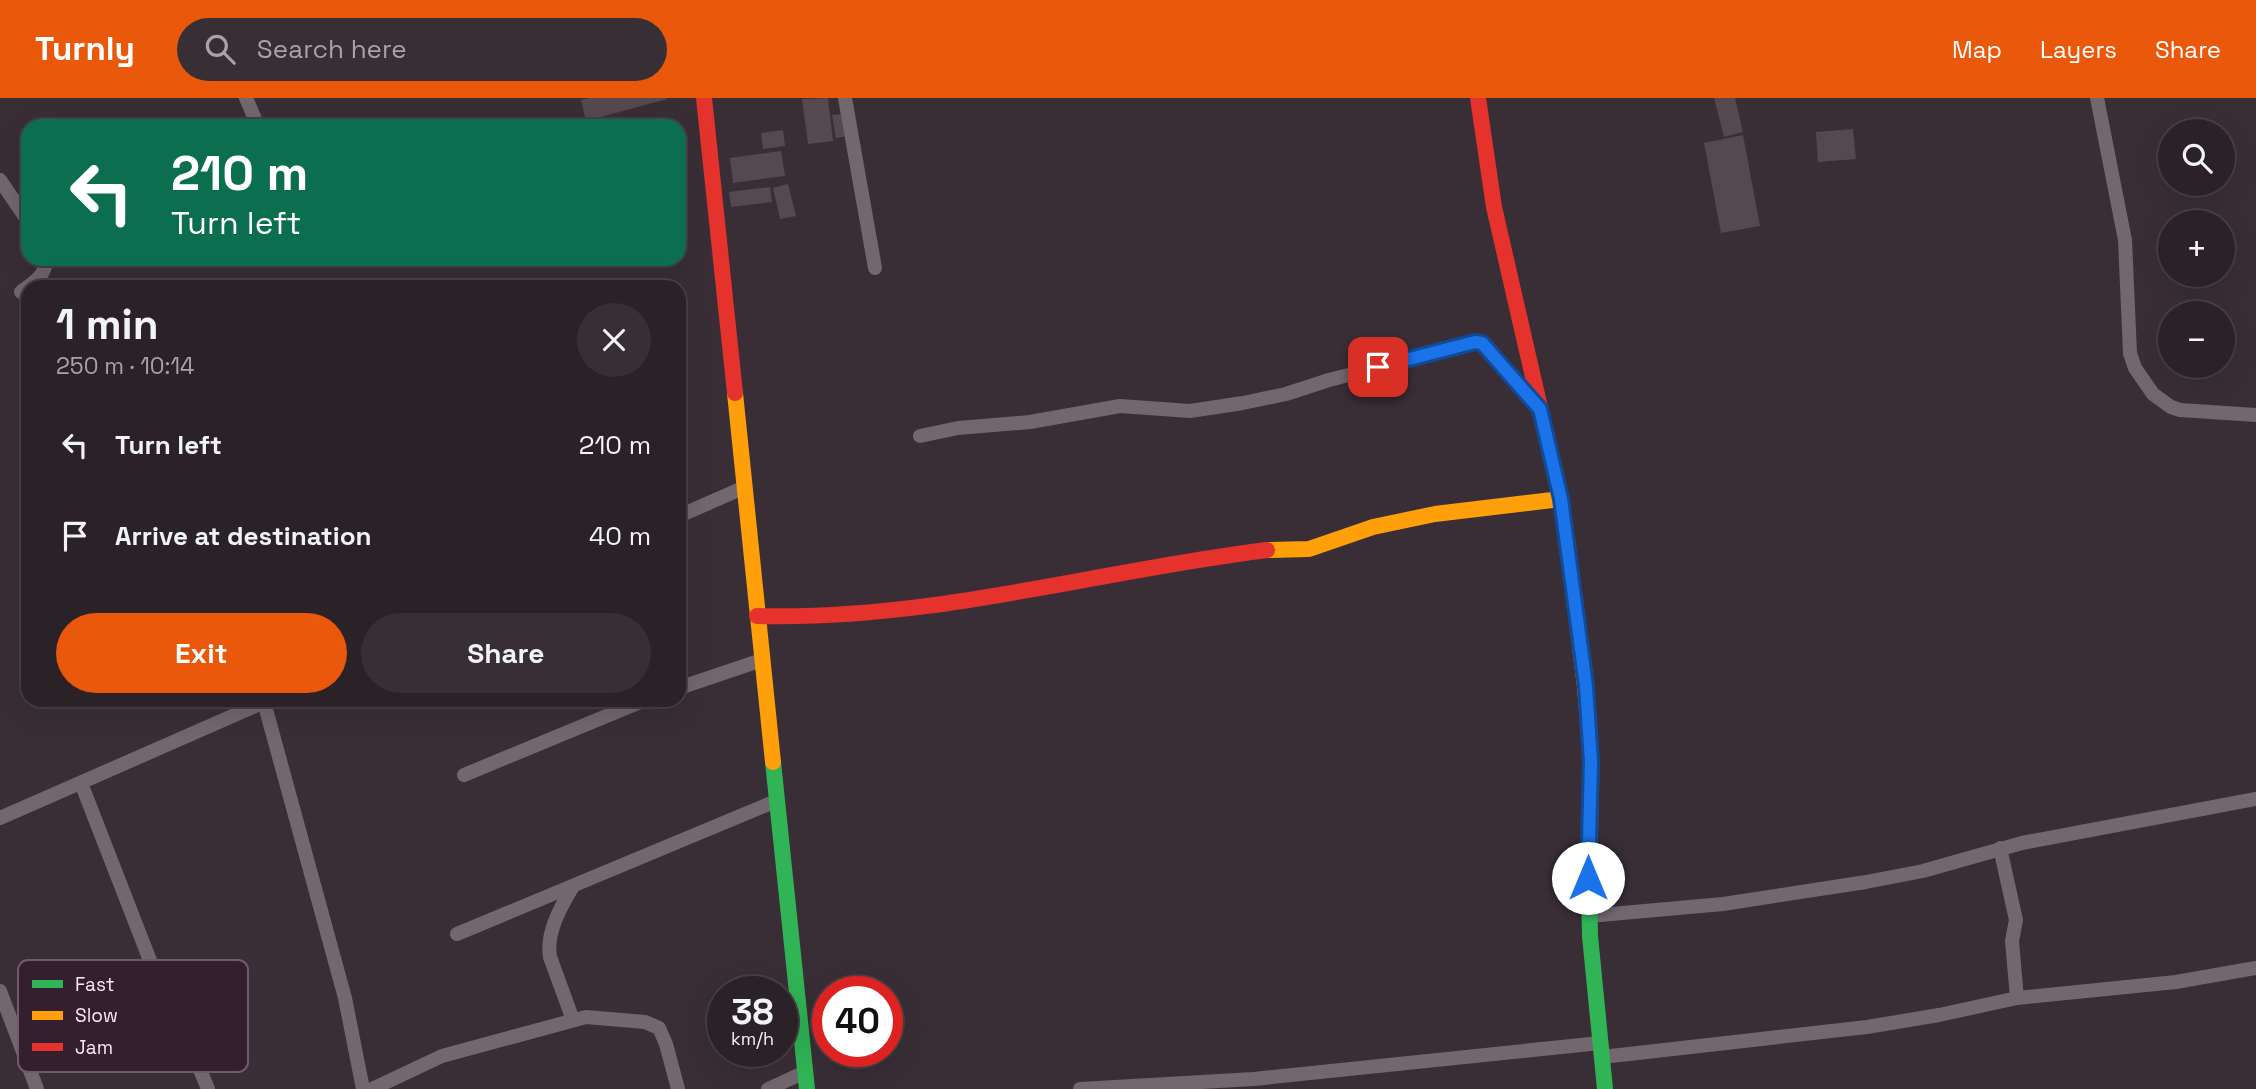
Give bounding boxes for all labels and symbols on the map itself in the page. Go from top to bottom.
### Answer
pin [1348,337,1408,397]
position arrow [1551,841,1625,915]
legend [18,960,248,1072]
text: Fast [75,972,115,997]
speed limit sign: 40 [812,976,903,1067]
text: Slow [75,1003,118,1028]
text: Jam [75,1035,113,1060]

